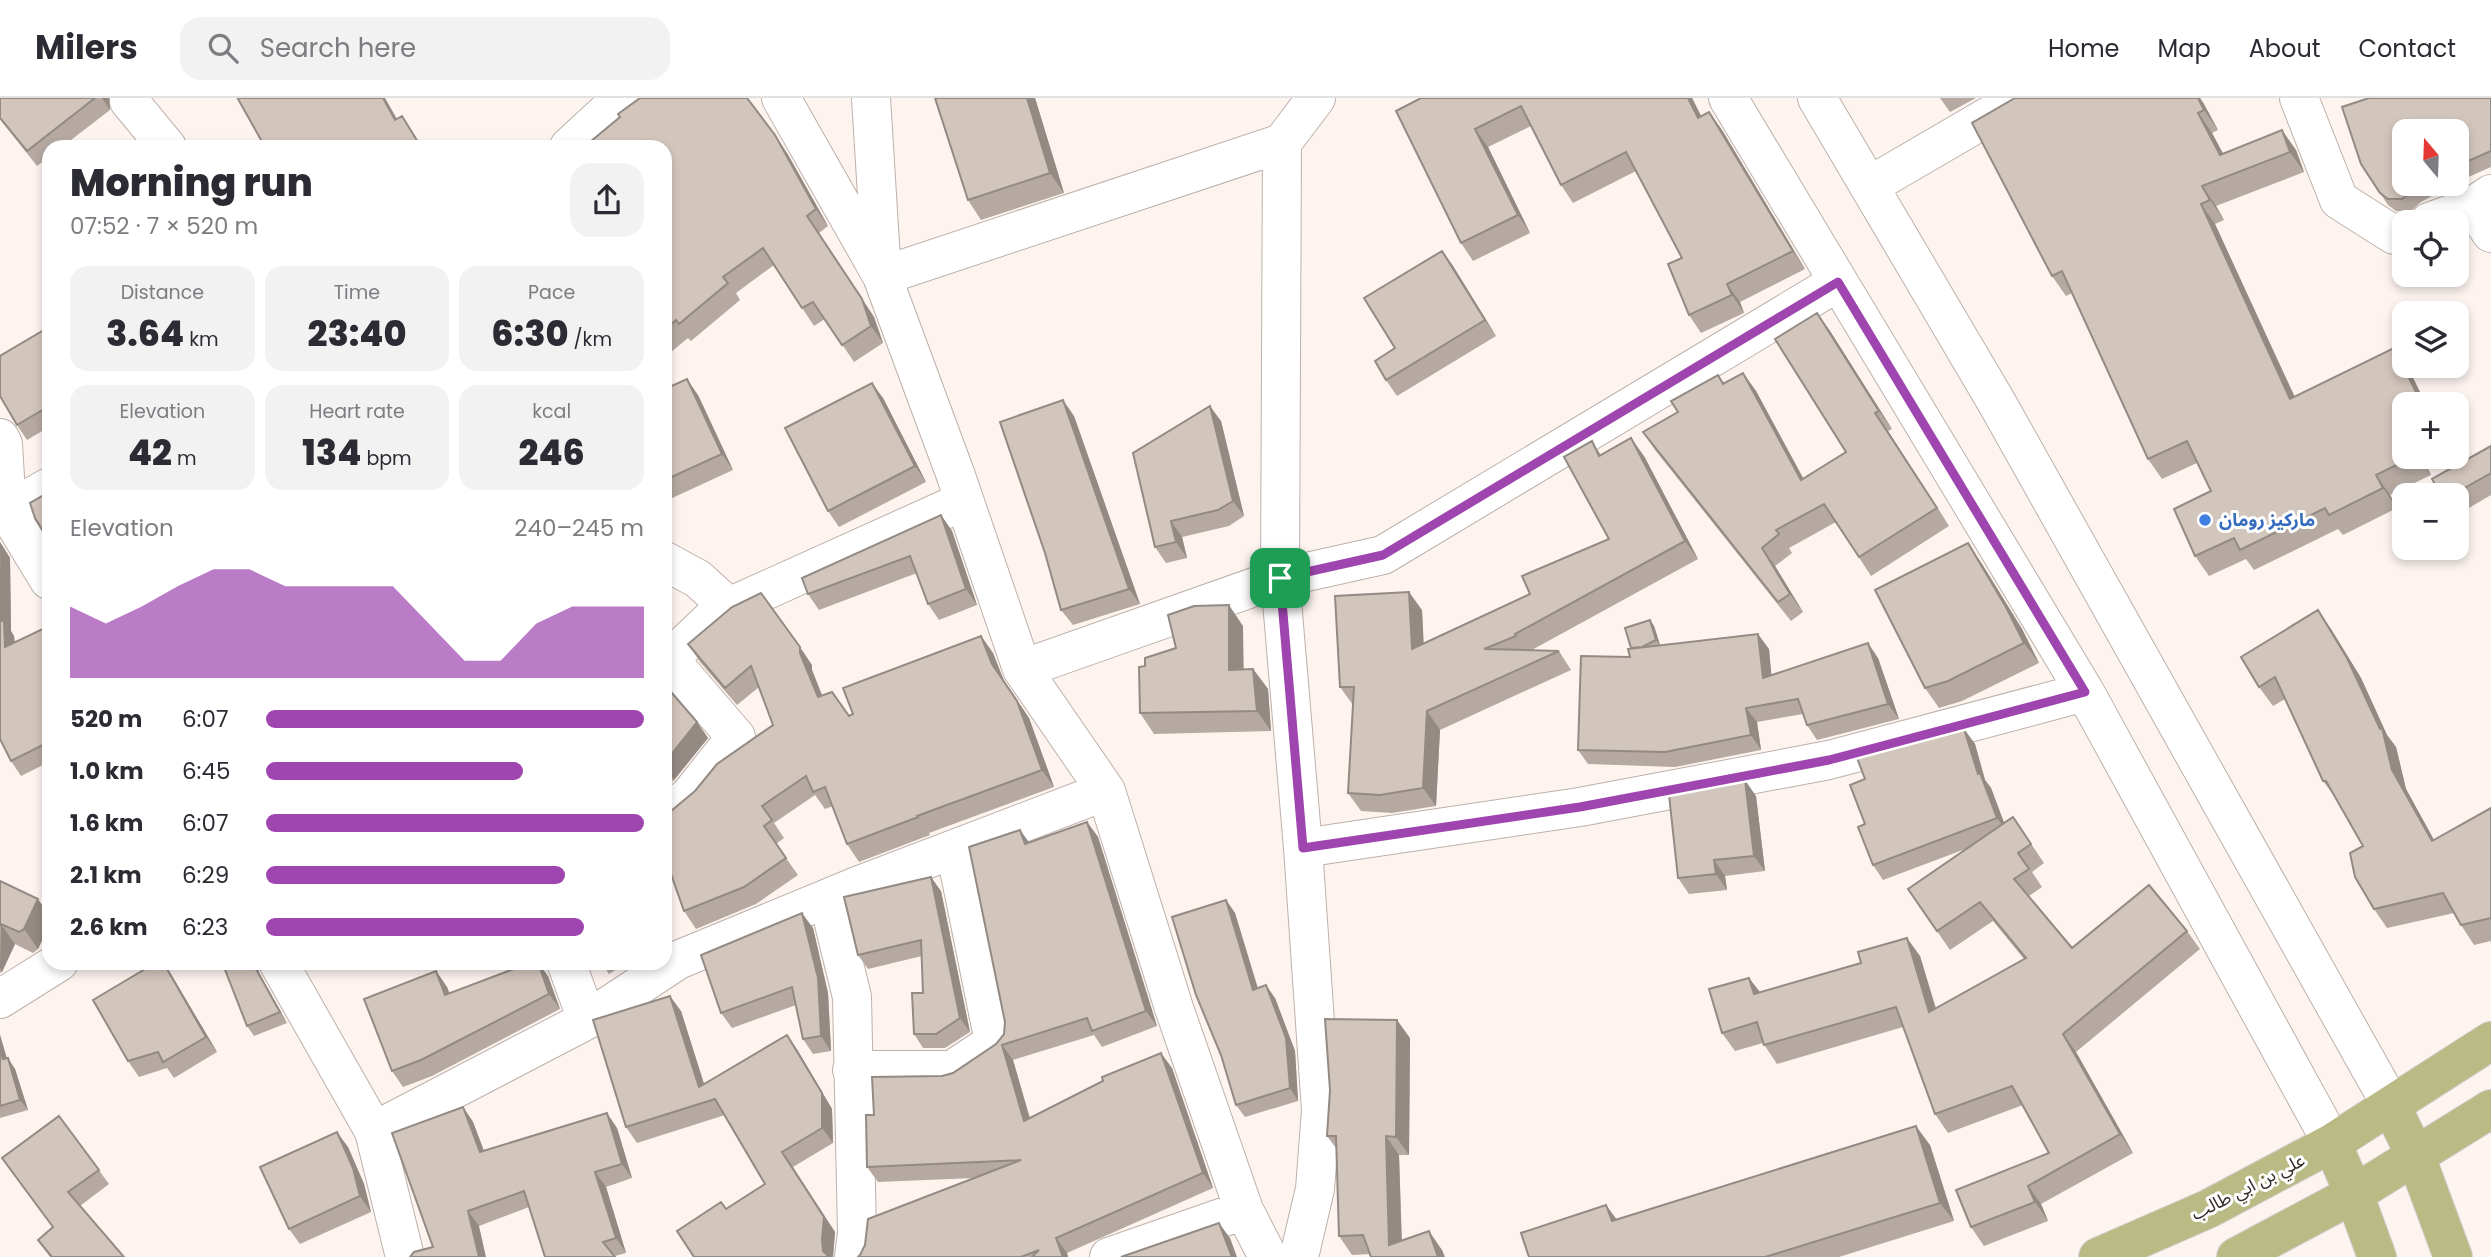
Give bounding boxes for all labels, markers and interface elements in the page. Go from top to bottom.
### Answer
search box [180,17,670,80]
text: Milers [35,24,138,71]
icon: search [204,29,242,67]
text: Search here [260,30,416,66]
text: Home [2048,32,2120,65]
text: Map [2158,32,2211,65]
text: About [2249,32,2320,65]
text: Contact [2358,32,2456,65]
north arrow [2392,119,2469,196]
map controls [2392,119,2469,560]
text: Morning run [70,156,313,209]
button: share [570,163,644,237]
text: 07:52 · 7 × 520 m [70,210,258,242]
button: locate [2392,210,2469,287]
text: Distance [121,279,204,306]
text: Time [334,279,380,306]
text: Pace [528,279,575,306]
button: layers [2392,301,2469,378]
text: 3.64 [106,309,184,358]
text: 23:40 [307,309,407,358]
text: 6:30 [491,309,568,358]
text: km [184,326,219,353]
text: /km [568,326,612,353]
button: + [2392,392,2469,469]
text: Elevation [120,398,205,425]
text: Heart rate [309,398,405,425]
text: kcal [532,398,571,425]
text: 42 [128,428,172,477]
text: 134 [302,428,361,477]
text: 246 [519,428,585,477]
text: m [172,445,197,472]
text: bpm [361,445,412,472]
button: − [2392,483,2469,560]
place label: ماركيز رومان [2219,507,2315,532]
text: Elevation [70,512,174,544]
text: 240–245 m [514,512,644,544]
marker: ماركيز رومان [2197,512,2213,528]
pin [1250,548,1310,608]
icon: arrive [1261,559,1299,597]
text: 520 m [70,703,142,735]
text: 6:07 [182,703,229,735]
text: 1.0 km [70,755,144,787]
text: 6:45 [182,755,230,787]
text: 1.6 km [70,807,143,839]
text: 6:07 [182,807,229,839]
text: 2.1 km [70,859,142,891]
text: 6:29 [182,859,229,891]
text: 2.6 km [70,911,148,943]
text: 6:23 [182,911,228,943]
street label: علي بن ابي طالب [2187,1147,2309,1227]

